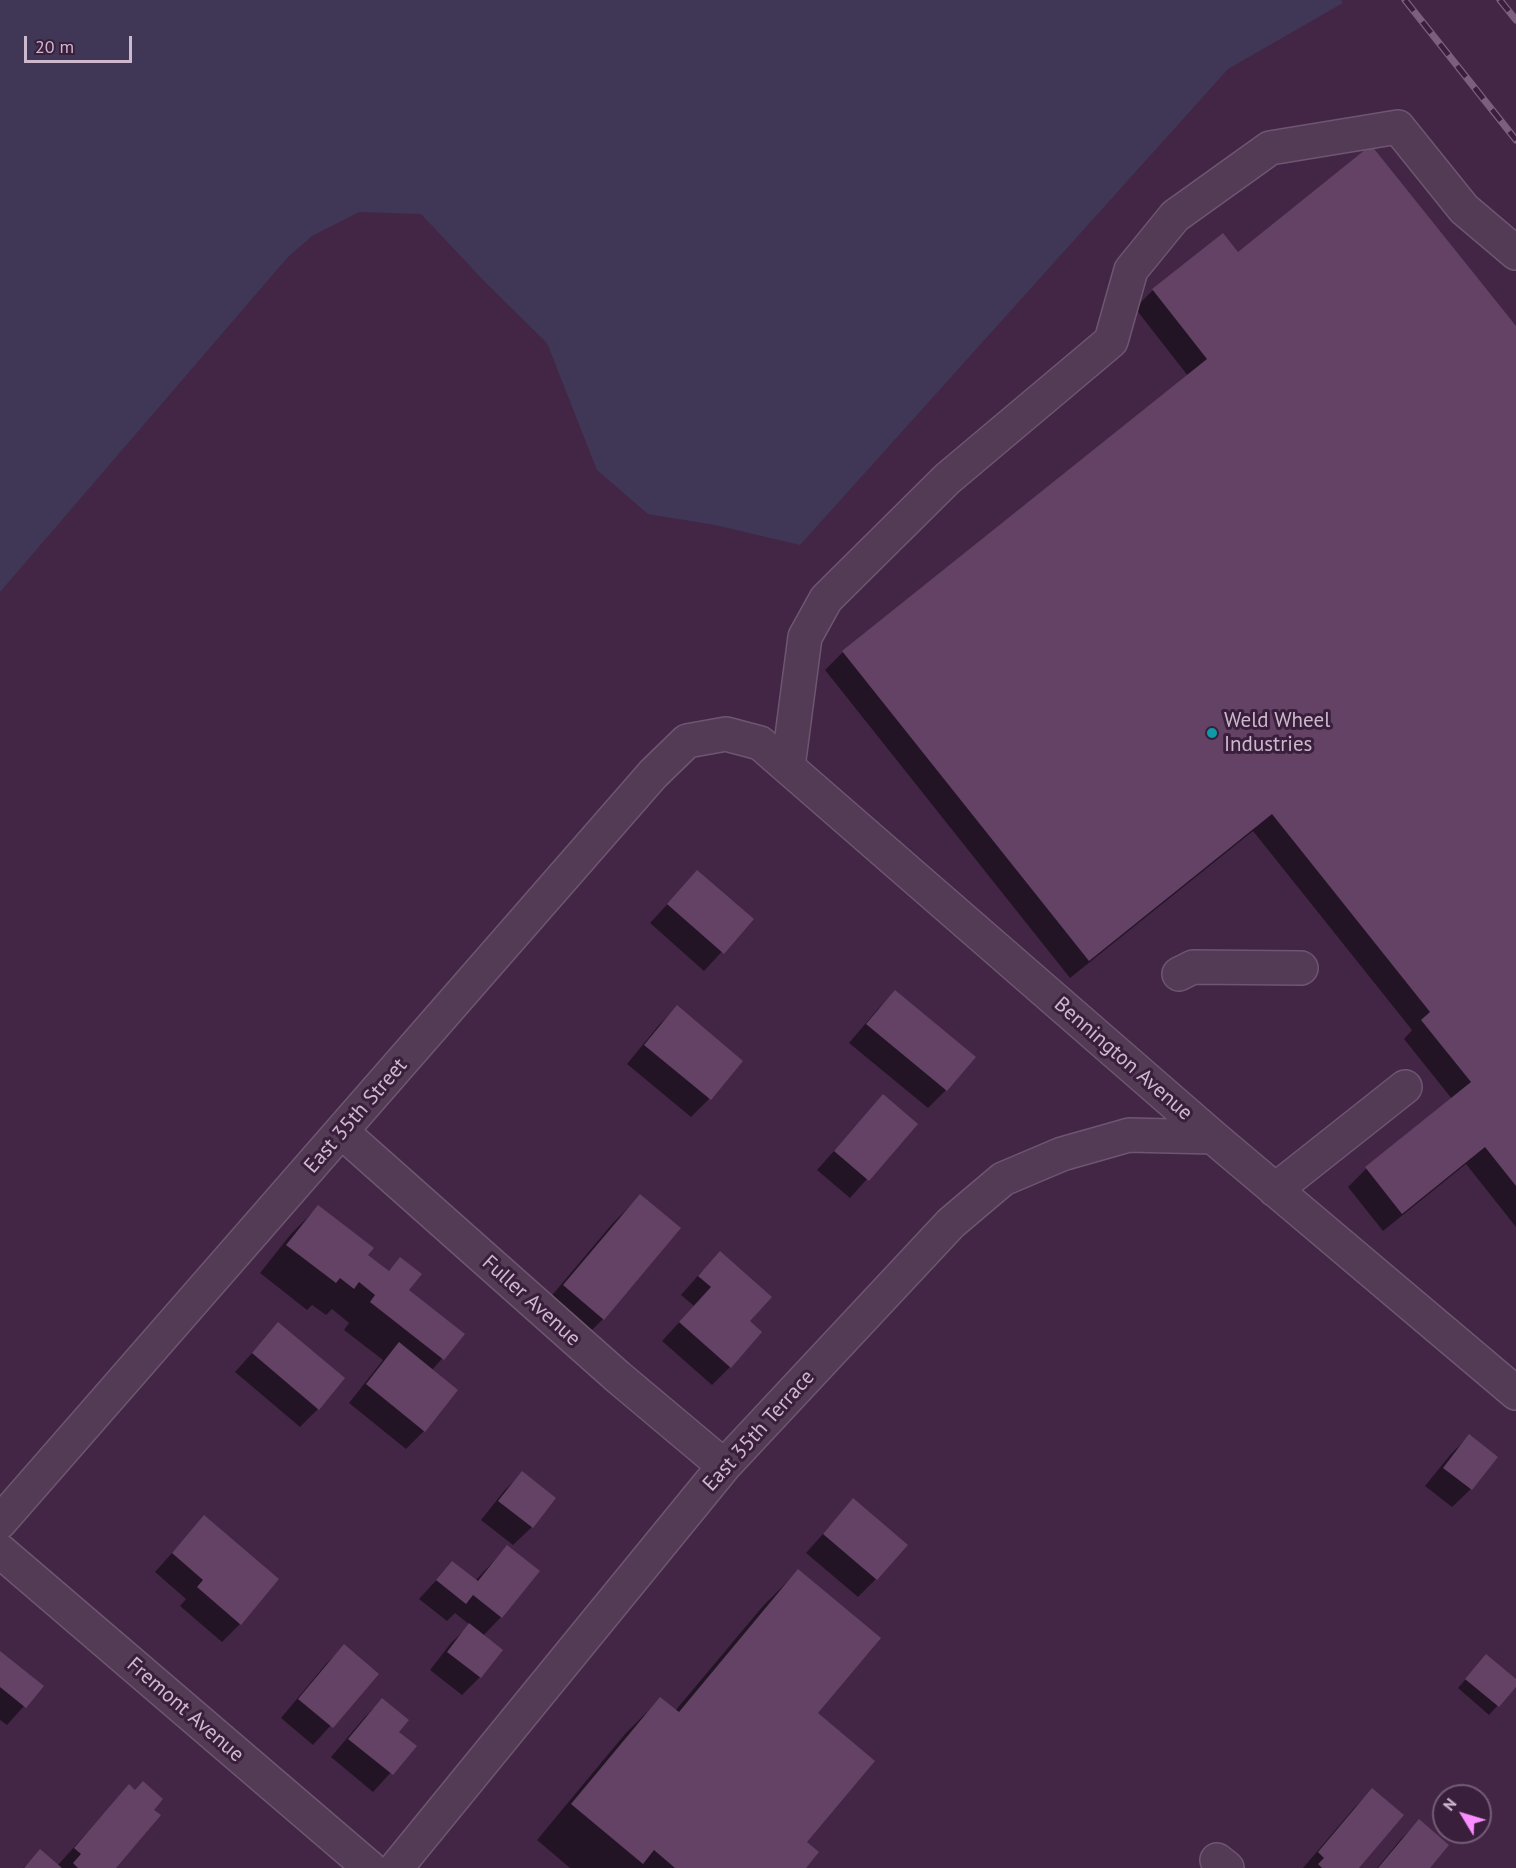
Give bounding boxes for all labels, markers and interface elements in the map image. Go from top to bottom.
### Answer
scale bar [27,24,135,62]
text: 20 m [35,35,74,58]
place label: Weld Wheel Industries [1224,708,1330,758]
marker: Weld Wheel Industries [1205,726,1219,740]
street label: Bennington Avenue [1049,992,1197,1126]
street label: East 35th Street [299,1053,413,1179]
street label: Fuller Avenue [477,1250,585,1352]
street label: East 35th Terrace [698,1365,820,1497]
street label: Fremont Avenue [121,1652,249,1768]
north arrow [1432,1784,1492,1844]
text: N [1438,1794,1461,1814]

